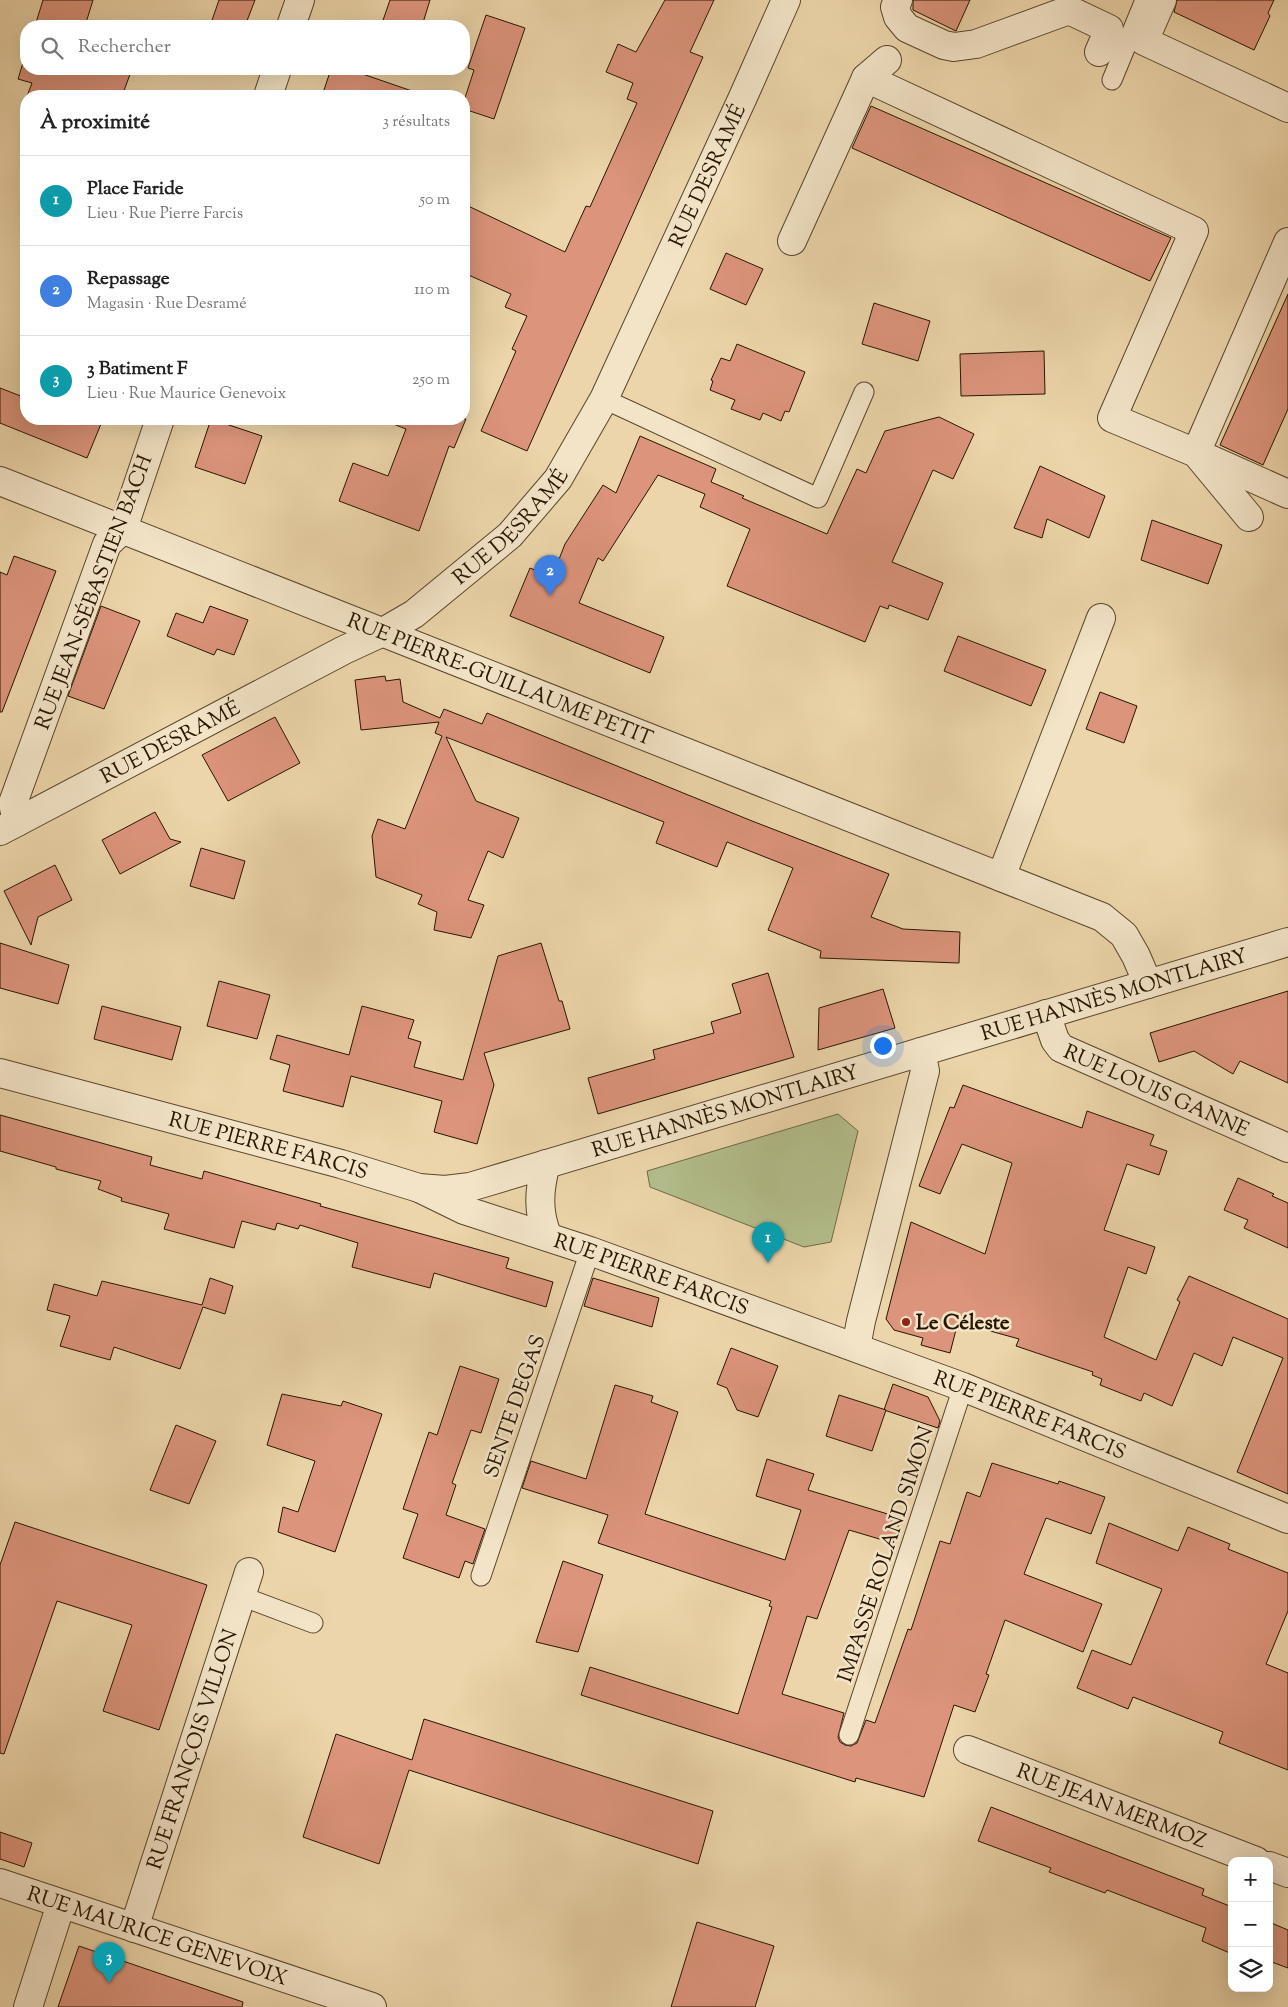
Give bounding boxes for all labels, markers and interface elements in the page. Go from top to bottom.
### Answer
search box [20,20,470,75]
icon: search [38,34,66,62]
text: Rechercher [78,34,171,61]
street label: RUE DESRAMÉ [663,100,755,253]
text: À proximité [40,108,150,138]
text: 3 résultats [382,111,450,134]
text: Place Faride [87,176,184,203]
text: 1 [53,189,59,212]
text: 50 m [419,189,450,212]
text: Lieu · Rue Pierre Farcis [87,203,243,226]
text: Repassage [87,266,170,293]
text: 2 [52,279,60,302]
text: 110 m [414,279,450,302]
text: Magasin · Rue Desramé [87,293,247,316]
text: 3 Batiment F [87,356,188,383]
text: 3 [53,369,59,392]
text: 250 m [412,369,450,392]
text: Lieu · Rue Maurice Genevoix [87,383,286,406]
street label: RUE JEAN-SÉBASTIEN BACH [28,450,161,735]
street label: RUE DESRAMÉ [447,464,578,593]
pin: 2 [534,555,566,596]
street label: RUE PIERRE-GUILLAUME PETIT [342,607,657,755]
street label: RUE DESRAMÉ [96,694,246,793]
street label: RUE HANNÈS MONTLAIRY [977,942,1252,1050]
your location [870,1033,896,1059]
street label: RUE LOUIS GANNE [1058,1038,1254,1146]
street label: RUE HANNÈS MONTLAIRY [589,1058,863,1167]
street label: RUE PIERRE FARCIS [165,1106,371,1188]
pin: 1 [752,1222,784,1263]
street label: RUE PIERRE FARCIS [549,1227,752,1325]
place label: Le Céleste [916,1309,1010,1339]
marker: Le Céleste [900,1316,912,1328]
street label: SENTE DEGAS [477,1331,554,1482]
street label: RUE PIERRE FARCIS [929,1364,1130,1469]
street label: IMPASSE ROLAND SIMON [831,1422,943,1687]
street label: RUE FRANÇOIS VILLON [141,1625,247,1874]
street label: RUE JEAN MERMOZ [1012,1757,1210,1857]
map controls [1228,1857,1273,1992]
button: + [1228,1857,1273,1902]
street label: RUE MAURICE GENEVOIX [23,1880,291,1995]
button: − [1228,1902,1273,1947]
pin: 3 [93,1942,125,1983]
button: layers [1228,1947,1273,1992]

